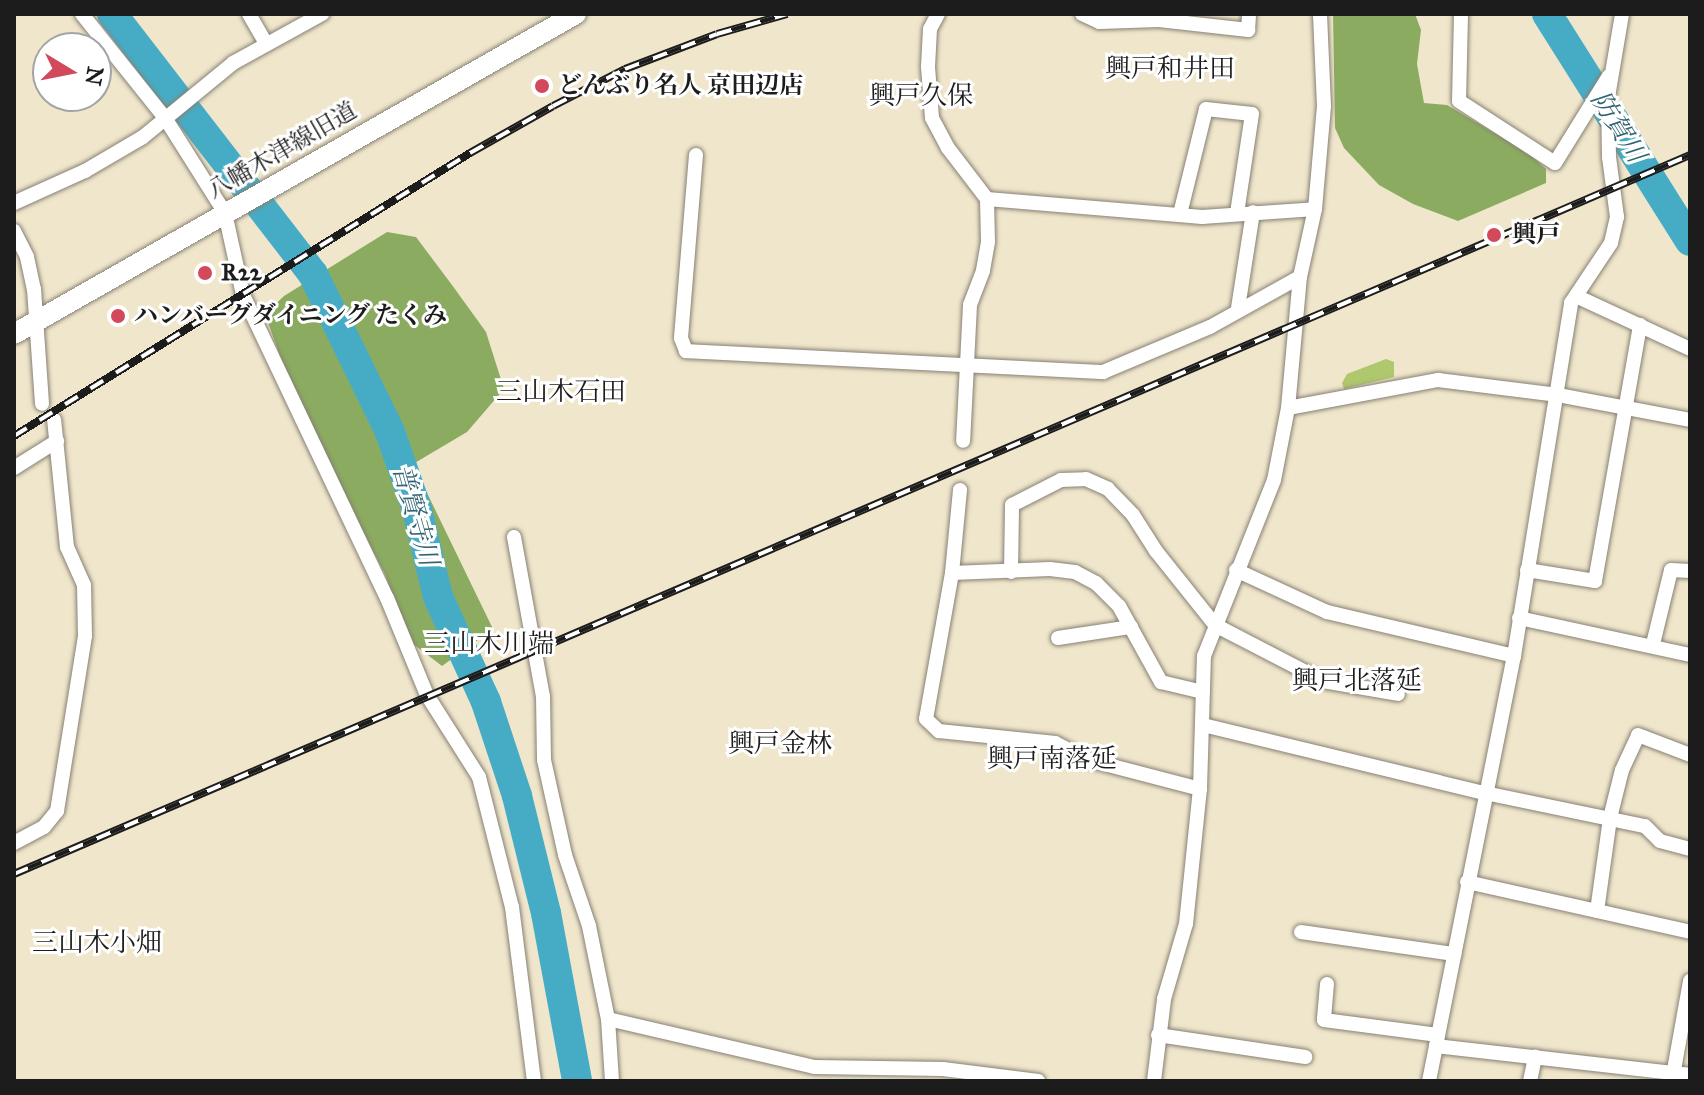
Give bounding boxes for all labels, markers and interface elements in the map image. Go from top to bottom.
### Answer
north arrow [32,32,112,112]
district label: 興戸和井田 [1105,53,1235,85]
text: N [79,64,109,87]
place label: どんぶり名人 京田辺店 [558,72,803,100]
marker: どんぶり名人 京田辺店 [533,77,551,95]
district label: 興戸久保 [869,80,973,112]
water label: 防賀川 [1584,86,1652,168]
street label: 八幡木津線旧道 [202,97,362,205]
place label: 興戸 [1512,221,1560,249]
marker: 興戸 [1483,224,1505,246]
place label: R22 [221,259,261,287]
marker: R22 [196,264,214,282]
place label: ハンバーグダイニング たくみ [134,302,451,330]
marker: ハンバーグダイニング たくみ [109,307,127,325]
district label: 三山木石田 [496,376,626,408]
water label: 普賢寺川 [386,461,444,569]
district label: 三山木川端 [424,628,554,660]
district label: 興戸北落延 [1292,665,1422,697]
district label: 興戸金林 [728,728,832,760]
district label: 興戸南落延 [987,743,1117,775]
district label: 三山木小畑 [32,927,162,959]

